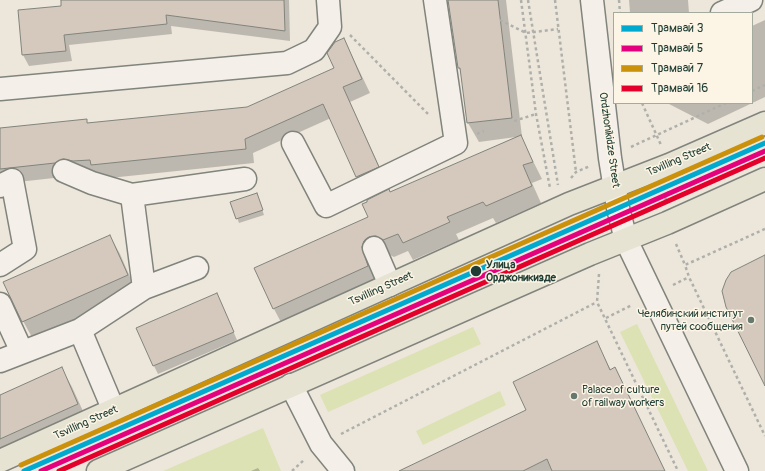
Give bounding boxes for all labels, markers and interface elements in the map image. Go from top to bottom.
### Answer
legend [613,12,753,104]
text: Трамвай 3 [651,21,703,36]
text: Трамвай 5 [651,41,703,56]
text: Трамвай 7 [651,61,703,76]
text: Трамвай 16 [651,81,708,96]
street label: Ordzhonikidze Street [596,91,622,189]
street label: Tsvilling Street [645,141,713,179]
place label: Улица Орджоникизде [486,258,556,284]
marker: Улица Орджоникизде [469,264,483,278]
street label: Tsvilling Street [347,269,415,309]
place label: Челябинский институт путей сообщения [638,307,743,333]
marker: Челябинский институт путей сообщения [746,315,756,325]
place label: Palace of culture of railway workers [582,383,664,409]
marker: Palace of culture of railway workers [569,391,579,401]
street label: Tsvilling Street [52,403,120,443]

